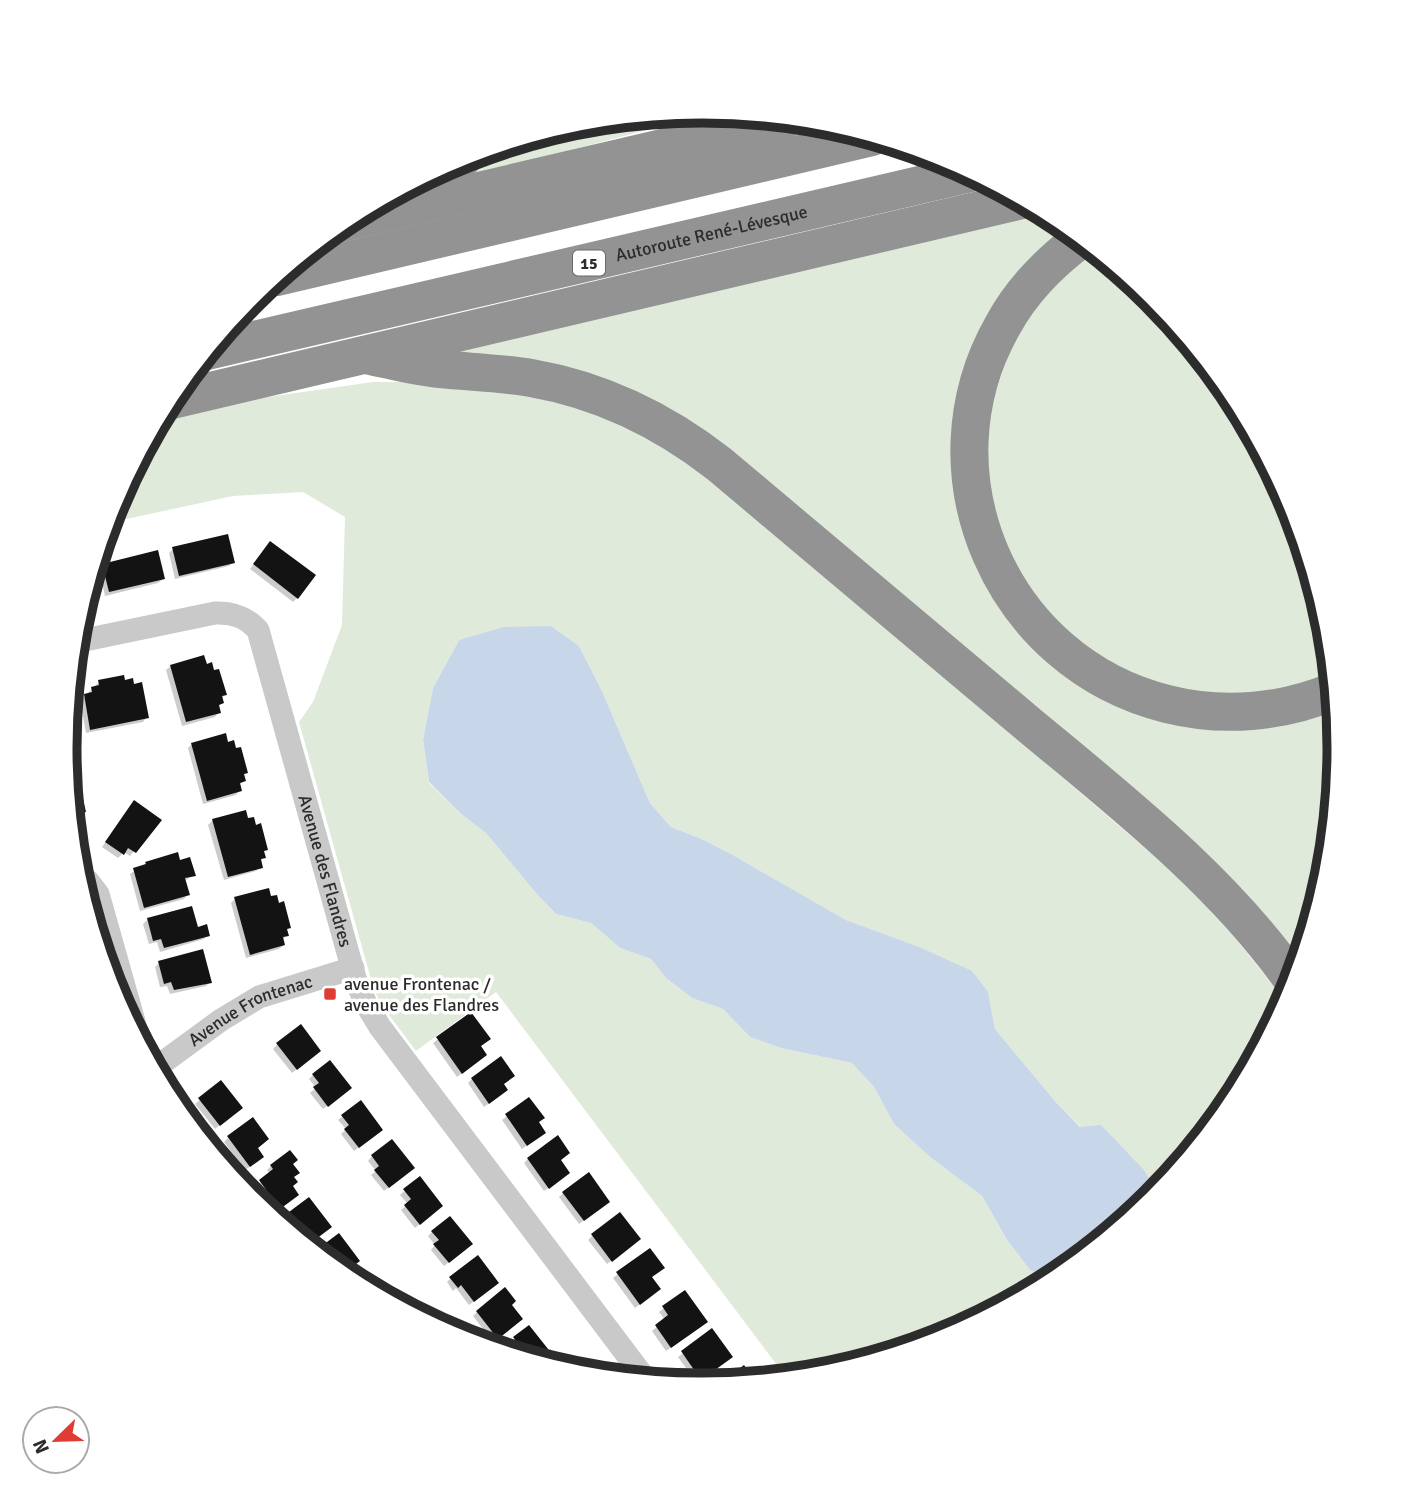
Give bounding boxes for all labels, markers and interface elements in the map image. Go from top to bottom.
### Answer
street label: Autoroute René-Lévesque [613,200,810,266]
road number: 15 [573,250,605,276]
street label: Avenue des Flandres [293,792,357,950]
street label: Avenue Frontenac [184,970,315,1051]
place label: avenue Frontenac / avenue des Flandres [344,973,499,1016]
marker: avenue Frontenac / avenue des Flandres [322,986,338,1002]
north arrow [21,1405,91,1475]
text: N [28,1435,55,1457]

